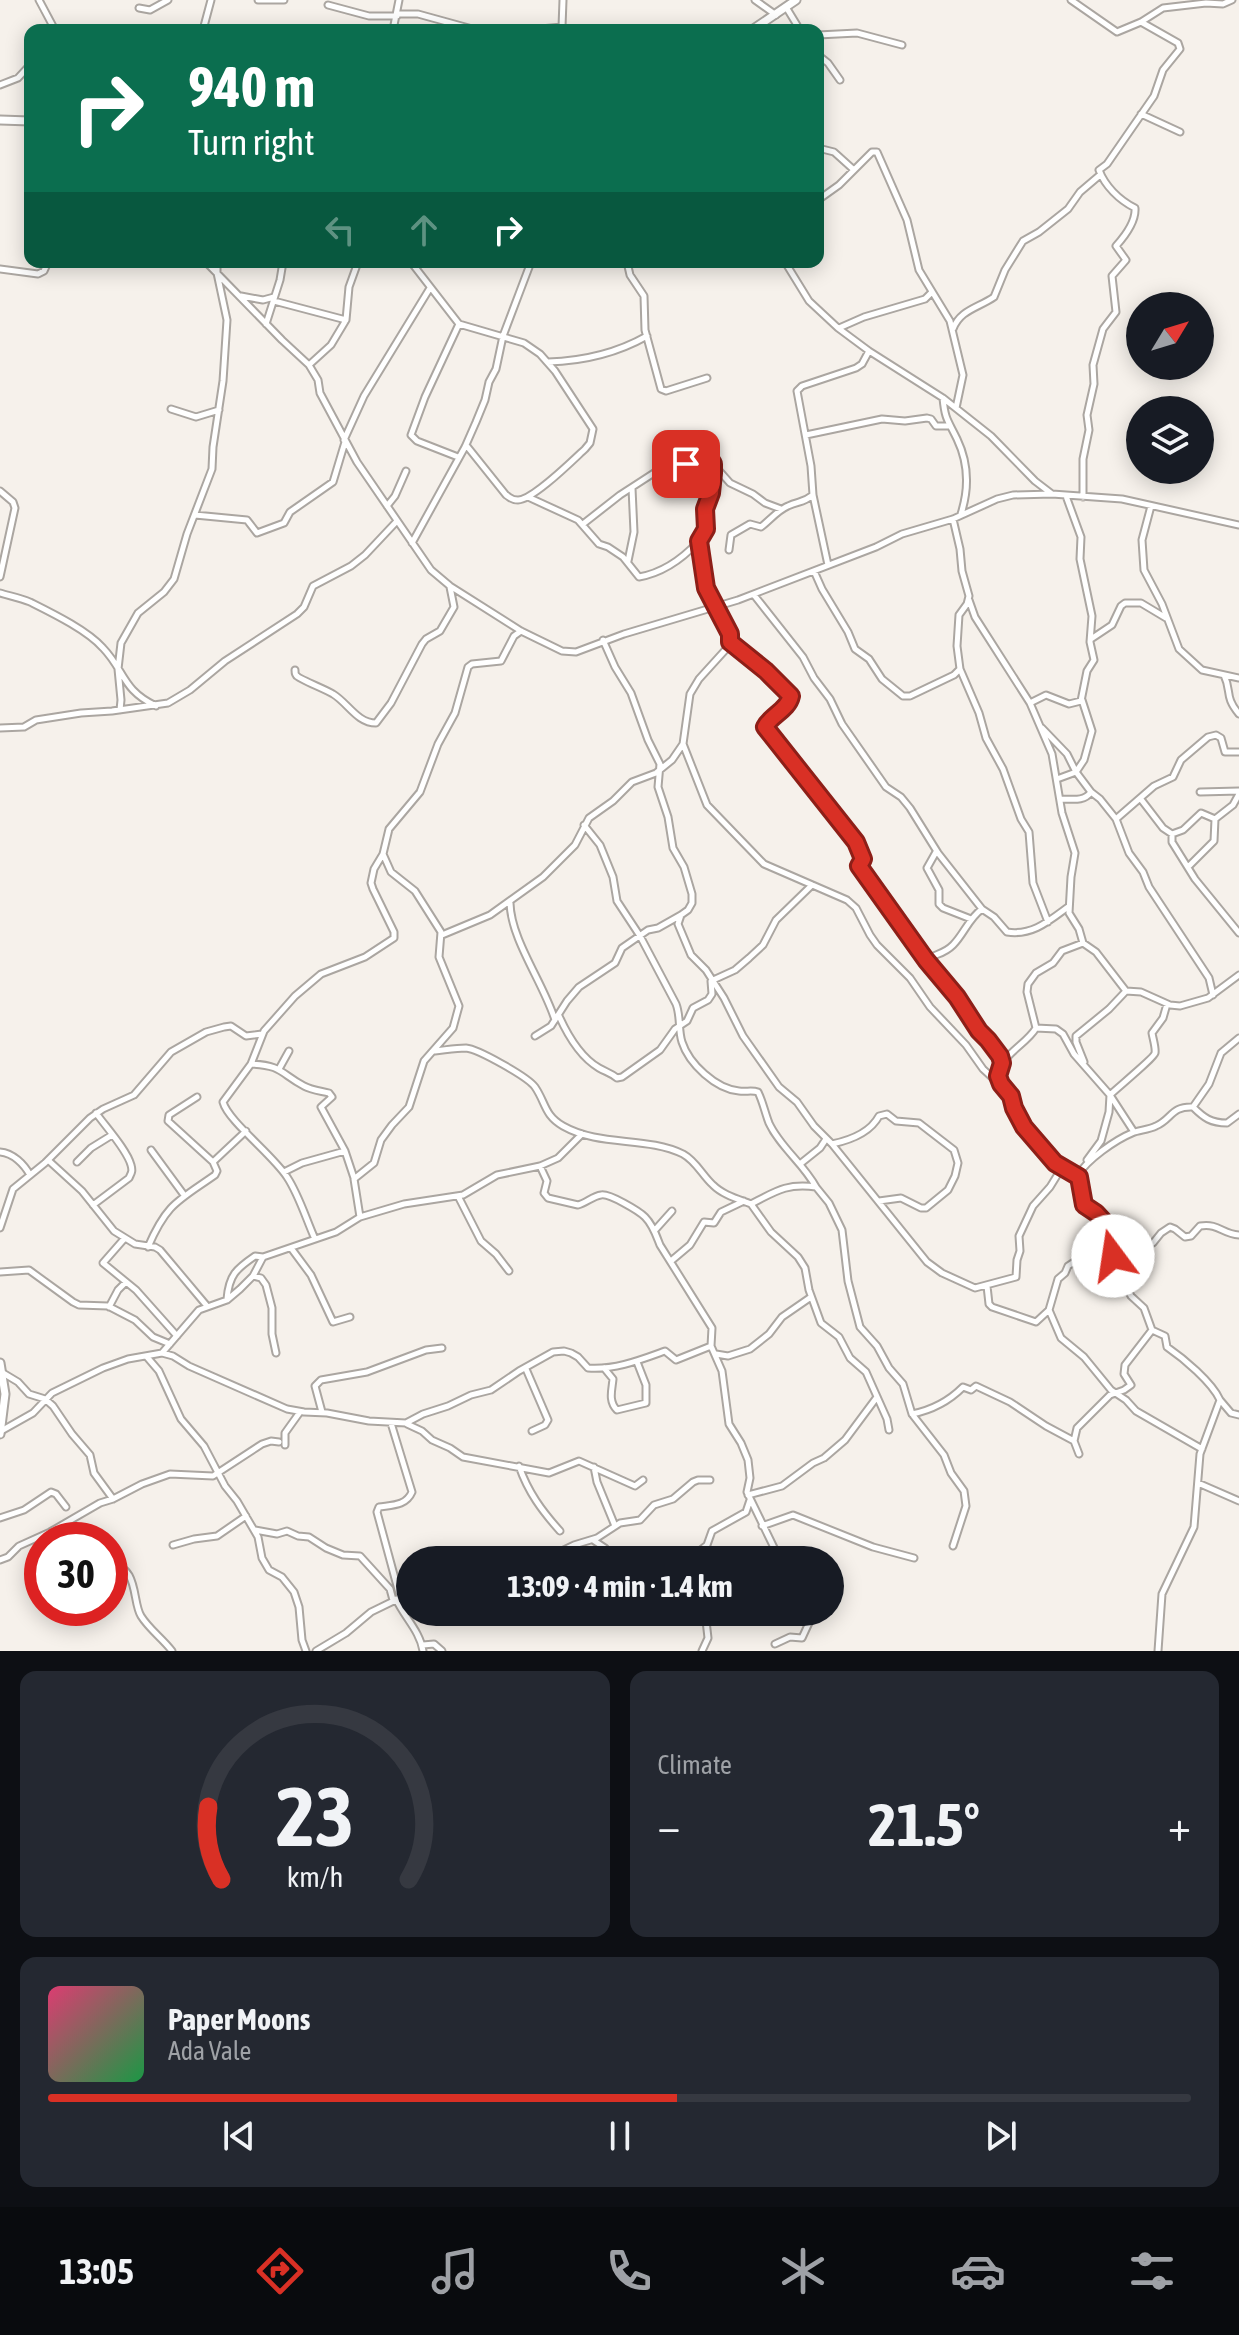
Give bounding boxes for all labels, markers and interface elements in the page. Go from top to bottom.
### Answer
text: 940 m [188,55,315,119]
icon: right [56,56,160,160]
text: Turn right [188,121,315,163]
icon: left [318,208,362,252]
icon: ahead [402,208,446,252]
icon: right [486,208,530,252]
north arrow [1126,292,1214,380]
map controls [1126,292,1214,484]
button: layers [1126,396,1214,484]
pin [652,430,720,498]
icon: arrive [664,442,708,486]
position arrow [1071,1214,1155,1298]
speed limit sign: 30 [24,1522,128,1626]
text: 13:09 · 4 min · 1.4 km [507,1569,733,1603]
text: Climate [658,1750,732,1780]
text: 23 [276,1768,354,1864]
text: 21.5° [868,1790,980,1859]
text: − [658,1800,680,1850]
text: + [1168,1800,1191,1850]
text: km/h [286,1860,343,1893]
text: Paper Moons [168,2002,310,2036]
text: Ada Vale [168,2036,251,2066]
icon: previous [217,2114,261,2158]
icon: pause [598,2114,642,2158]
icon: next [979,2114,1023,2158]
icon: directions [252,2243,308,2299]
icon: music [427,2243,483,2299]
icon: phone [601,2243,657,2299]
icon: climate [775,2243,831,2299]
icon: car [950,2243,1006,2299]
icon: filters [1124,2243,1180,2299]
text: 13:05 [59,2250,134,2292]

